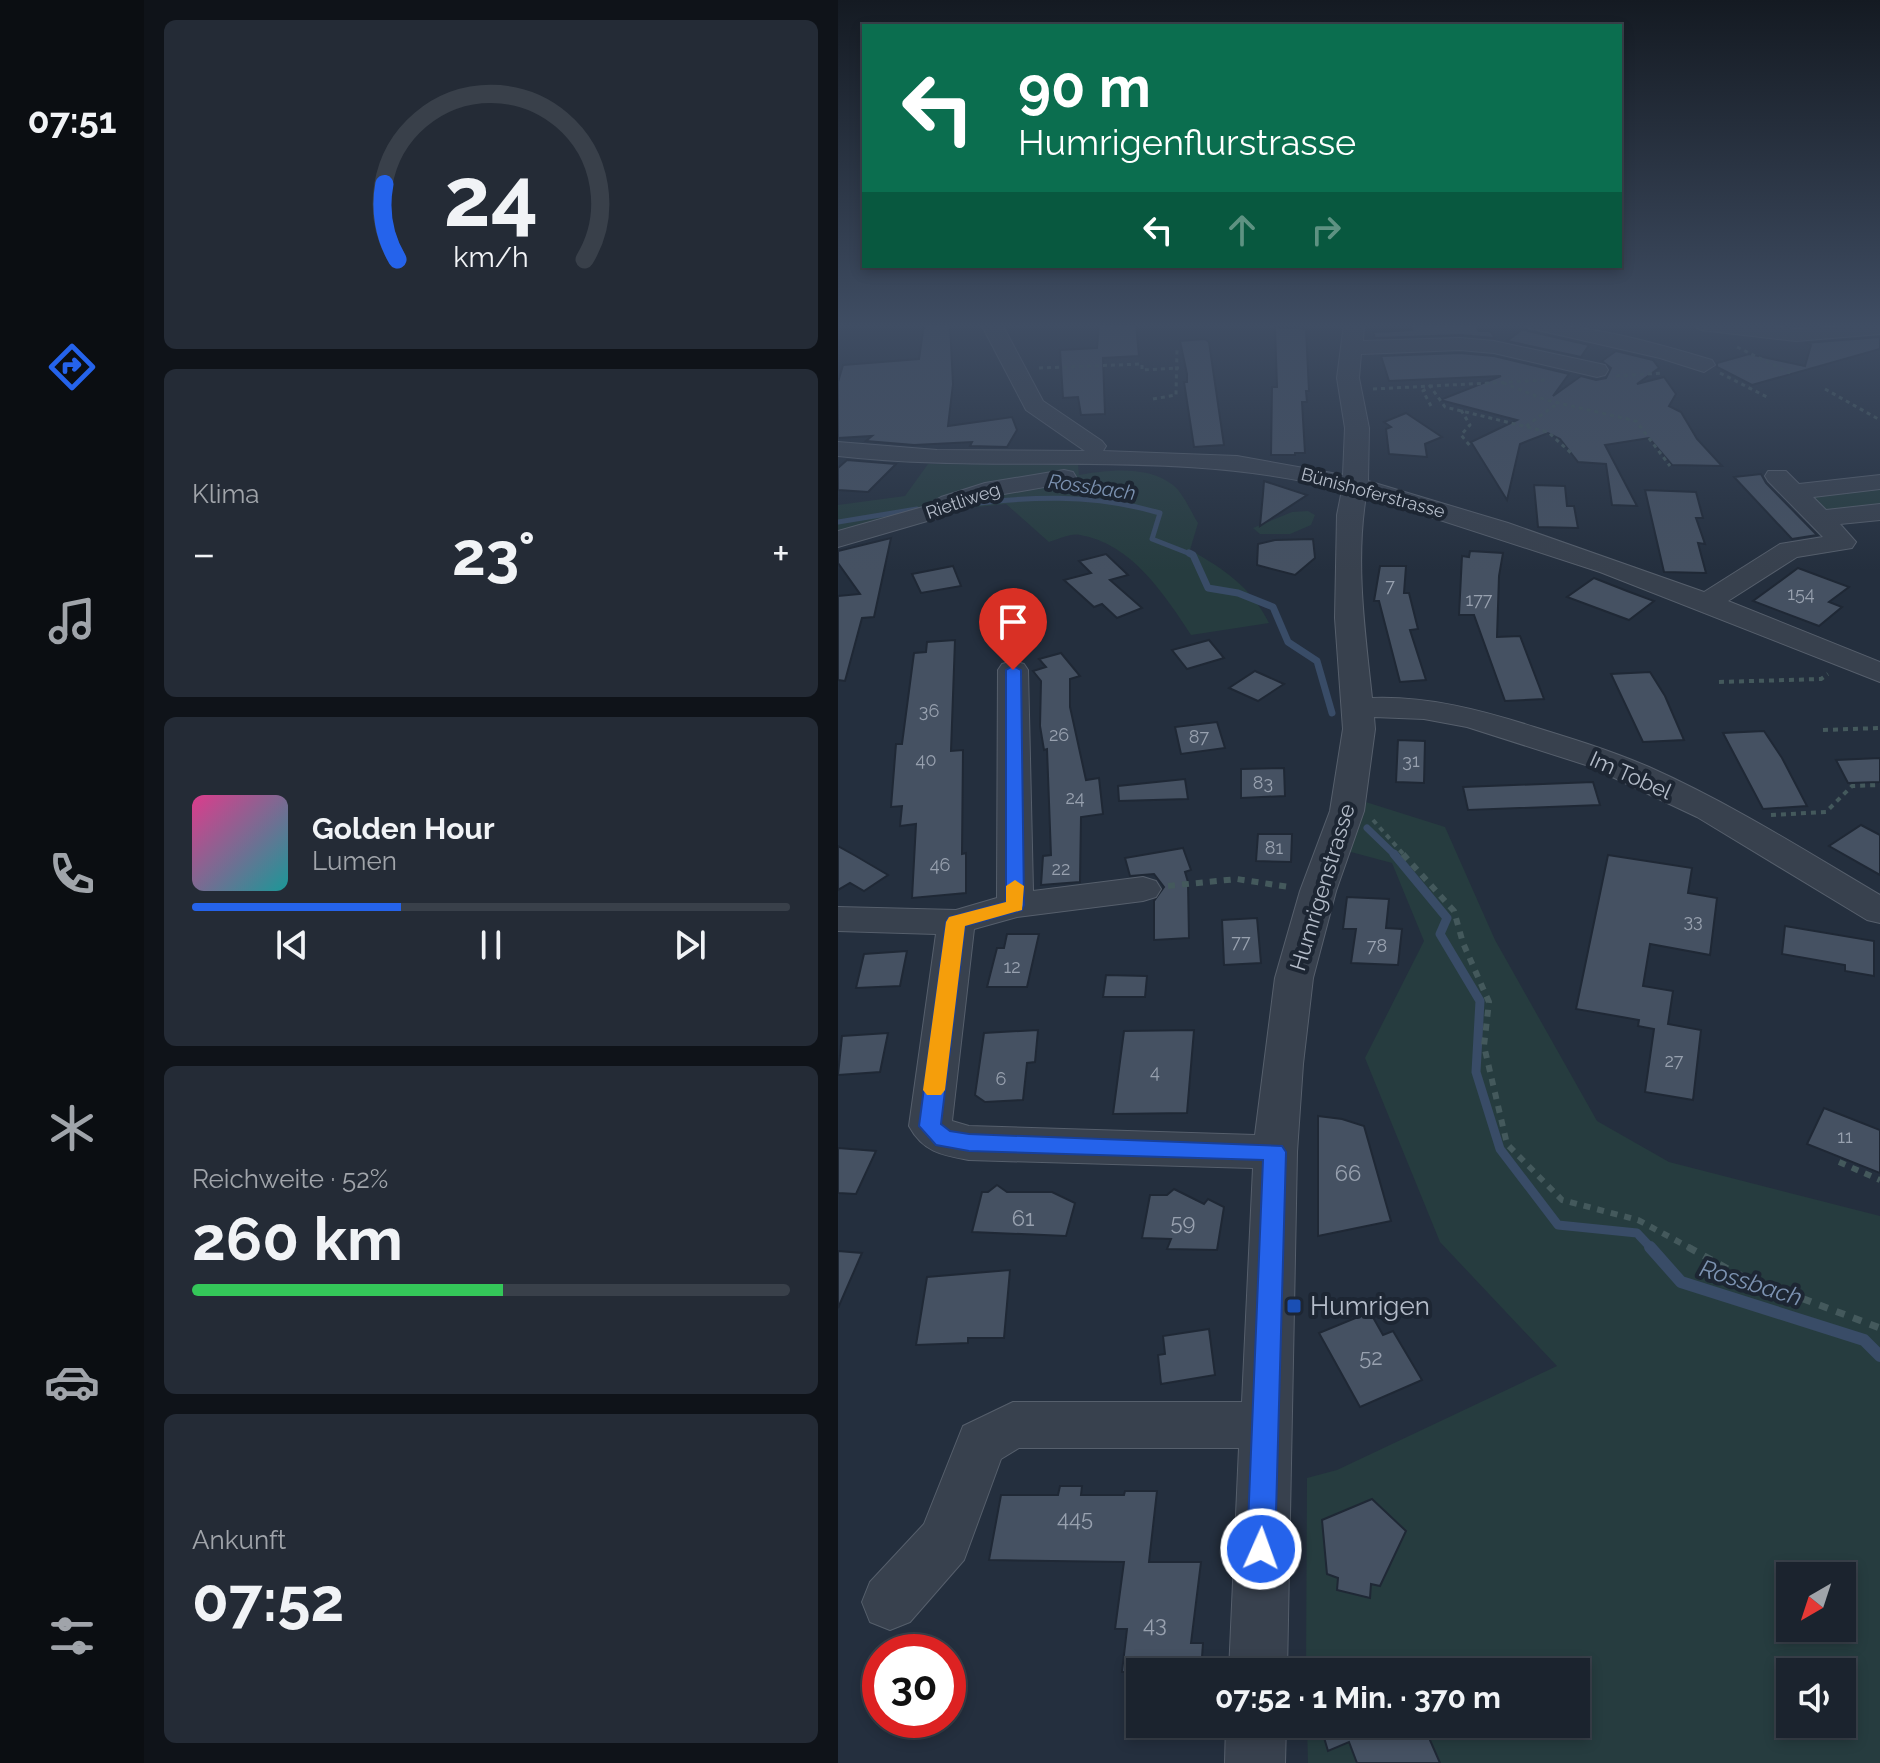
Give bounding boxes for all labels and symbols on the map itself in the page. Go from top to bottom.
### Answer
street label: Bünishoferstrasse [1299,463,1448,522]
water label: Rossbach [1047,469,1137,505]
street label: Rietliweg [923,478,1003,523]
house number: 7 [1385,575,1395,596]
house number: 154 [1787,583,1815,604]
pin [979,588,1047,670]
house number: 177 [1466,589,1493,610]
house number: 36 [919,700,939,721]
house number: 26 [1049,724,1069,745]
house number: 87 [1189,726,1210,747]
street label: Im Tobel [1586,745,1676,805]
house number: 40 [916,749,936,770]
house number: 31 [1402,750,1420,771]
house number: 83 [1253,772,1273,793]
house number: 24 [1065,787,1085,808]
street label: Humrigenstrasse [1284,800,1360,974]
house number: 81 [1265,837,1283,858]
house number: 46 [930,854,950,875]
house number: 22 [1052,858,1070,879]
house number: 33 [1683,910,1703,931]
house number: 77 [1231,931,1251,952]
house number: 78 [1367,935,1387,956]
house number: 12 [1003,956,1021,977]
house number: 27 [1664,1050,1684,1071]
house number: 4 [1150,1061,1160,1082]
house number: 6 [996,1068,1007,1089]
house number: 11 [1837,1126,1853,1147]
house number: 66 [1335,1160,1361,1186]
house number: 61 [1012,1205,1034,1231]
house number: 59 [1171,1209,1195,1235]
water label: Rossbach [1696,1253,1806,1312]
place label: Humrigen [1310,1291,1430,1321]
marker: Humrigen [1285,1297,1303,1315]
house number: 52 [1359,1344,1383,1370]
house number: 445 [1057,1505,1093,1531]
position arrow [1219,1507,1303,1591]
north arrow [1776,1562,1856,1642]
house number: 43 [1143,1611,1167,1637]
speed limit sign: 30 [862,1634,966,1738]

